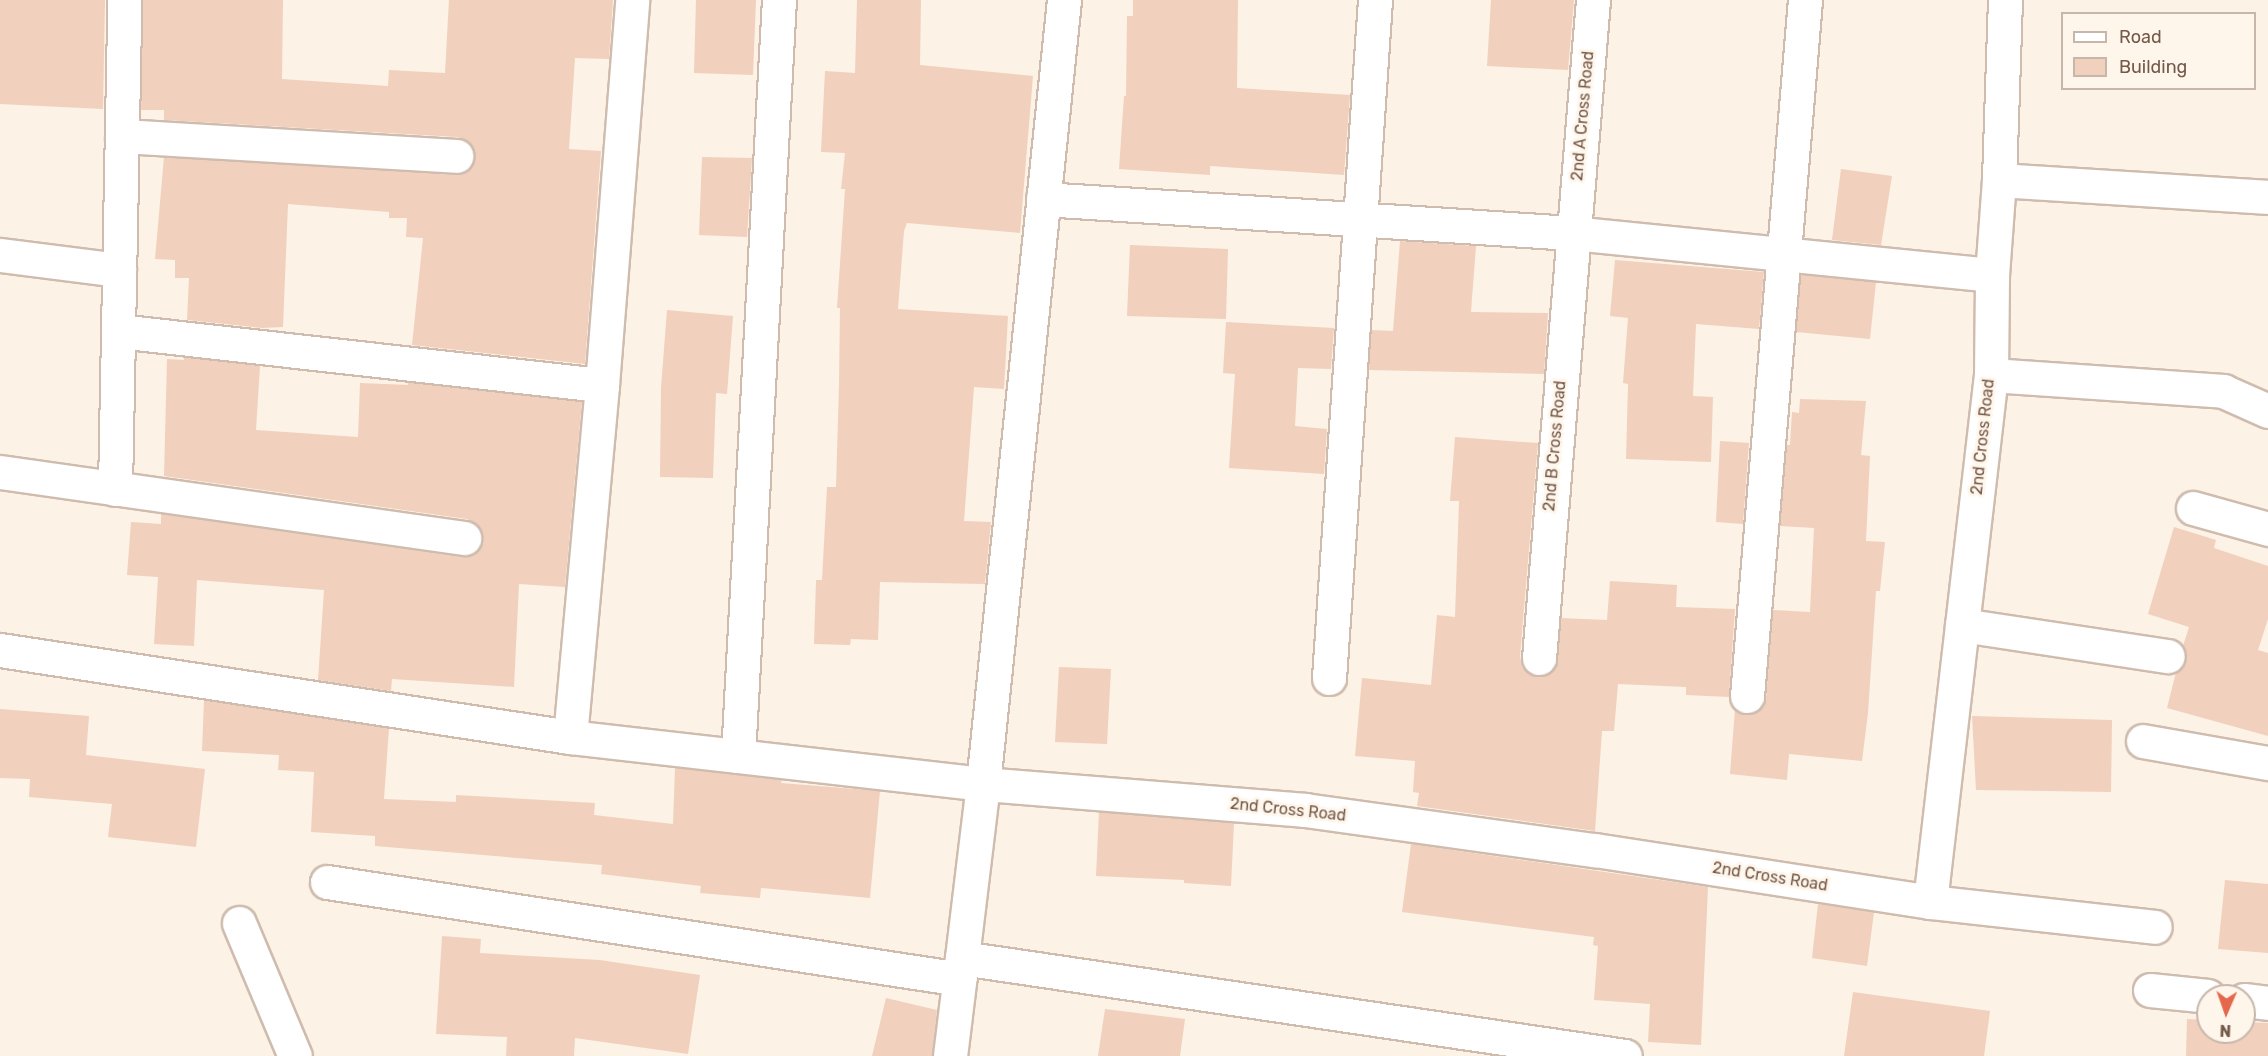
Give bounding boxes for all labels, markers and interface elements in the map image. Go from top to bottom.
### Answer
legend [2061,12,2256,90]
text: Road [2119,26,2162,48]
street label: 2nd A Cross Road [1568,50,1598,182]
text: Building [2119,56,2187,78]
street label: 2nd Cross Road [1967,378,1999,496]
street label: 2nd B Cross Road [1540,380,1570,512]
street label: 2nd Cross Road [1229,794,1347,826]
street label: 2nd Cross Road [1711,858,1829,896]
north arrow [2196,984,2256,1044]
text: N [2219,1021,2232,1040]

